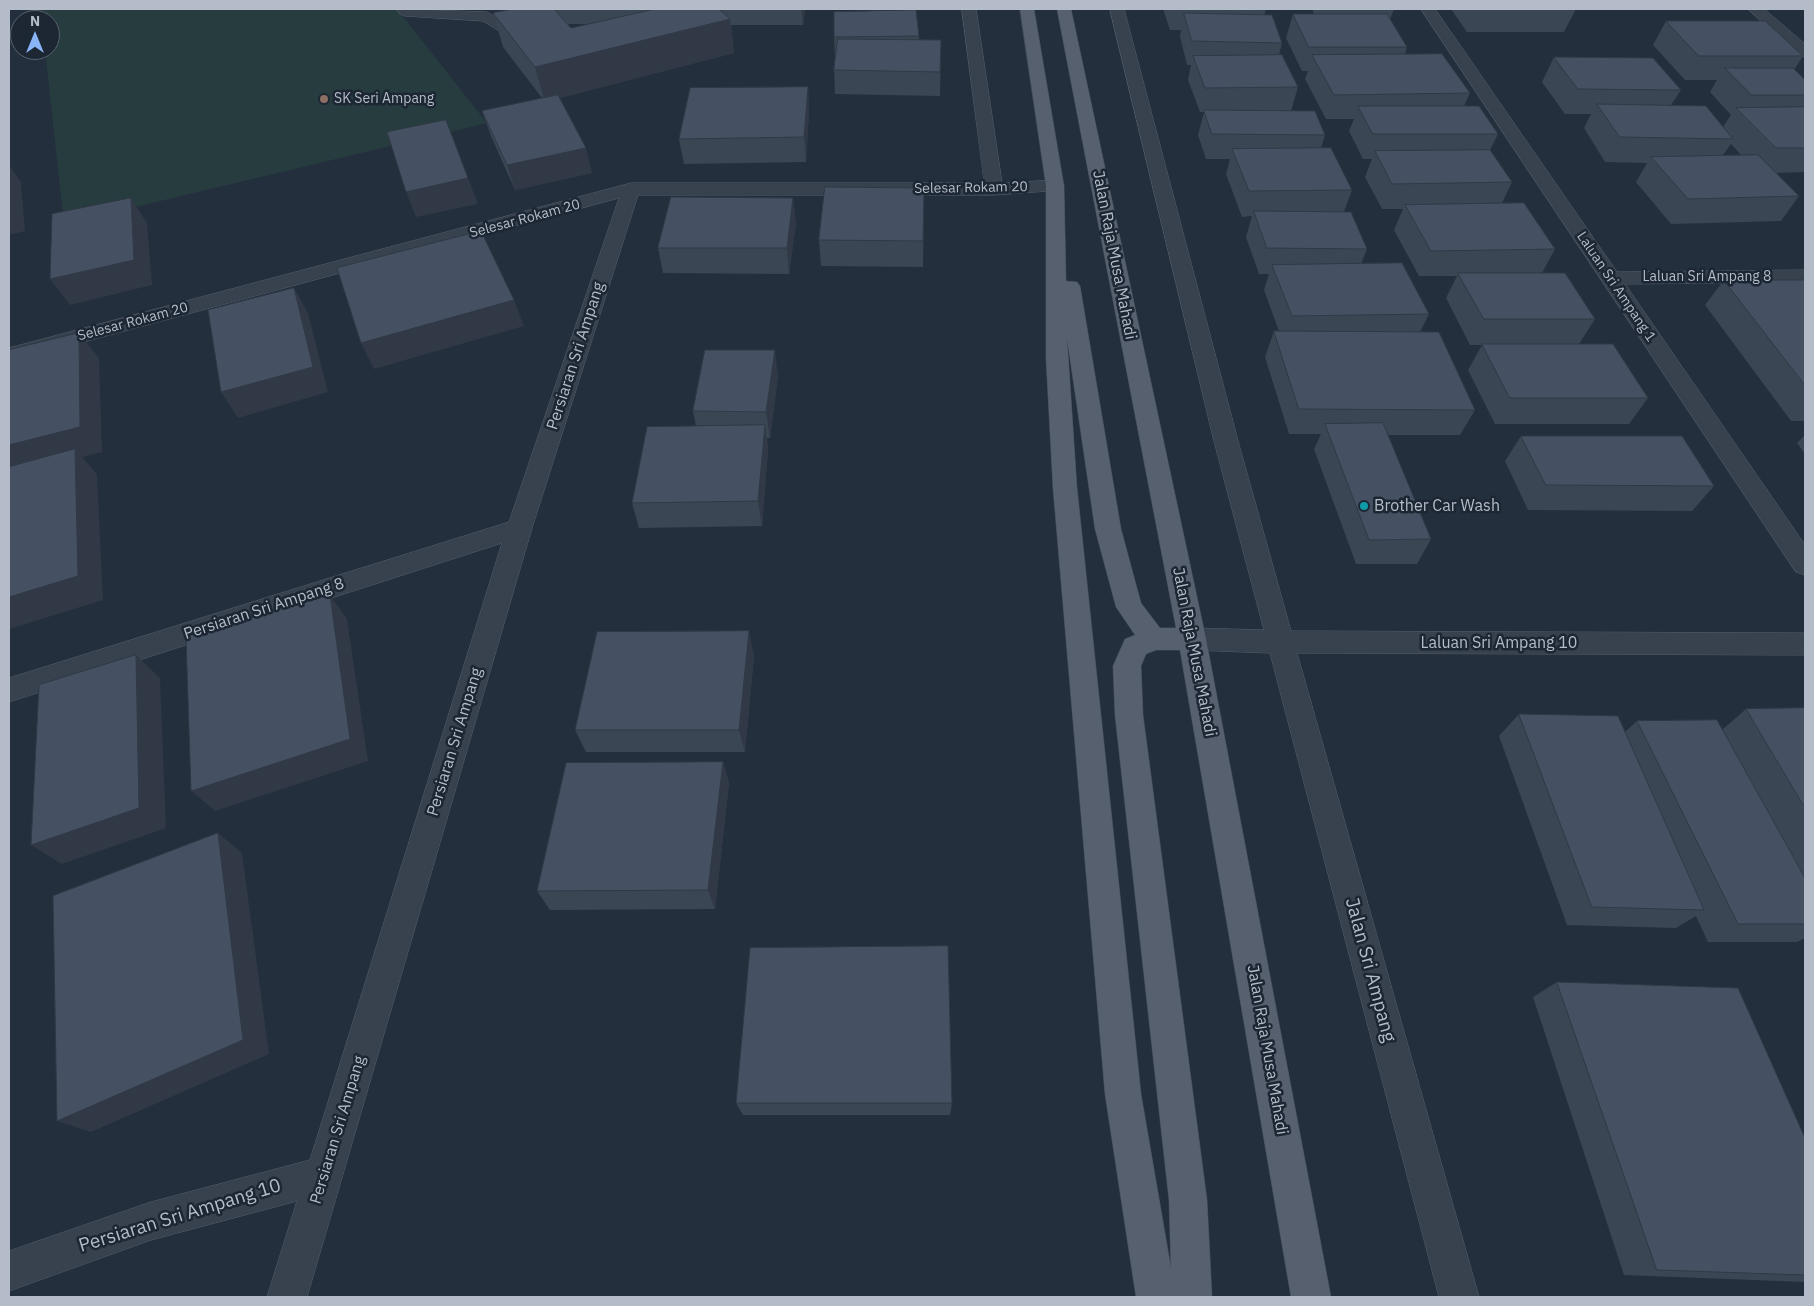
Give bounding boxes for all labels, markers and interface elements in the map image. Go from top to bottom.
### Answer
north arrow [10,10,60,60]
text: N [30,12,40,30]
place label: SK Seri Ampang [334,91,434,107]
marker: SK Seri Ampang [318,93,330,105]
street label: Jalan Raja Musa Mahadi [1088,169,1140,341]
street label: Selesar Rokam 20 [914,179,1028,197]
street label: Selesar Rokam 20 [468,196,582,242]
street label: Laluan Sri Ampang 1 [1573,229,1659,345]
street label: Laluan Sri Ampang 8 [1643,269,1771,285]
street label: Persiaran Sri Ampang [543,280,609,432]
street label: Selesar Rokam 20 [76,299,190,345]
place label: Brother Car Wash [1374,496,1500,516]
marker: Brother Car Wash [1358,500,1370,512]
street label: Jalan Raja Musa Mahadi [1168,566,1220,738]
street label: Persiaran Sri Ampang 8 [181,574,347,644]
street label: Laluan Sri Ampang 10 [1421,633,1577,653]
street label: Persiaran Sri Ampang [423,666,487,818]
street label: Jalan Sri Ampang [1340,895,1400,1045]
street label: Jalan Raja Musa Mahadi [1243,964,1291,1136]
street label: Persiaran Sri Ampang [306,1054,370,1206]
street label: Persiaran Sri Ampang 10 [76,1174,284,1258]

